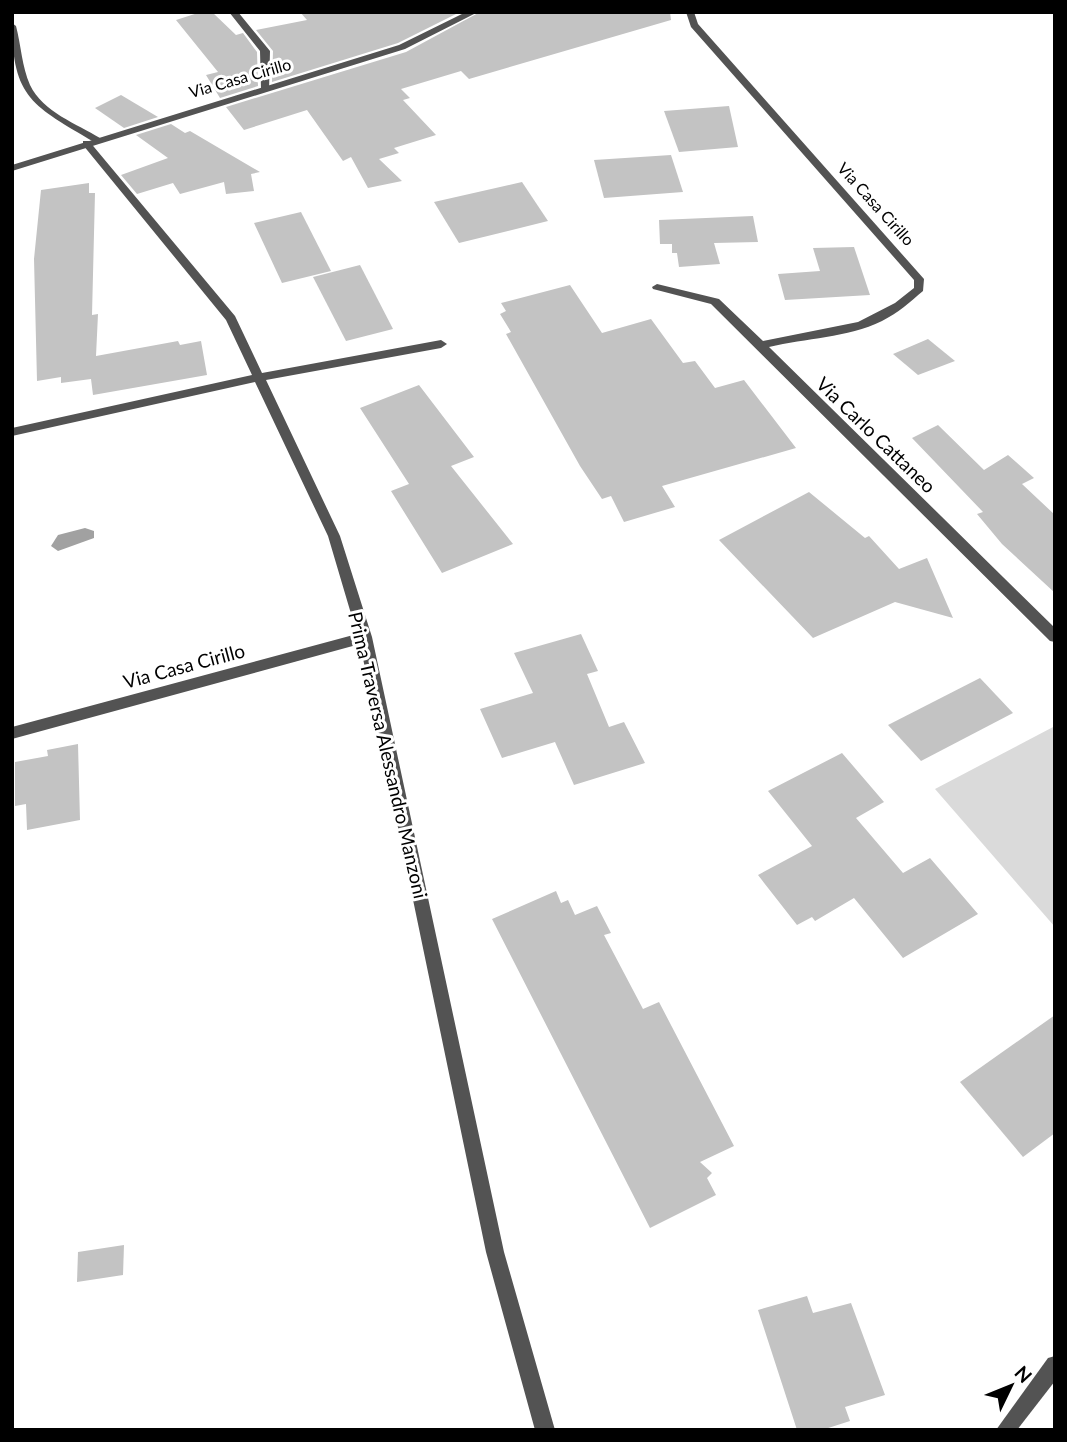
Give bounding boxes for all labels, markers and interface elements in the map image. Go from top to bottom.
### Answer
street label: Via Casa Cirillo [187,54,293,101]
street label: Via Casa Cirillo [834,158,919,249]
street label: Via Carlo Cattaneo [812,372,941,497]
street label: Prima Traversa Alessandro Manzoni [344,609,433,901]
street label: Via Casa Cirillo [121,638,247,693]
north arrow [976,1351,1046,1421]
text: N [1010,1361,1037,1387]

